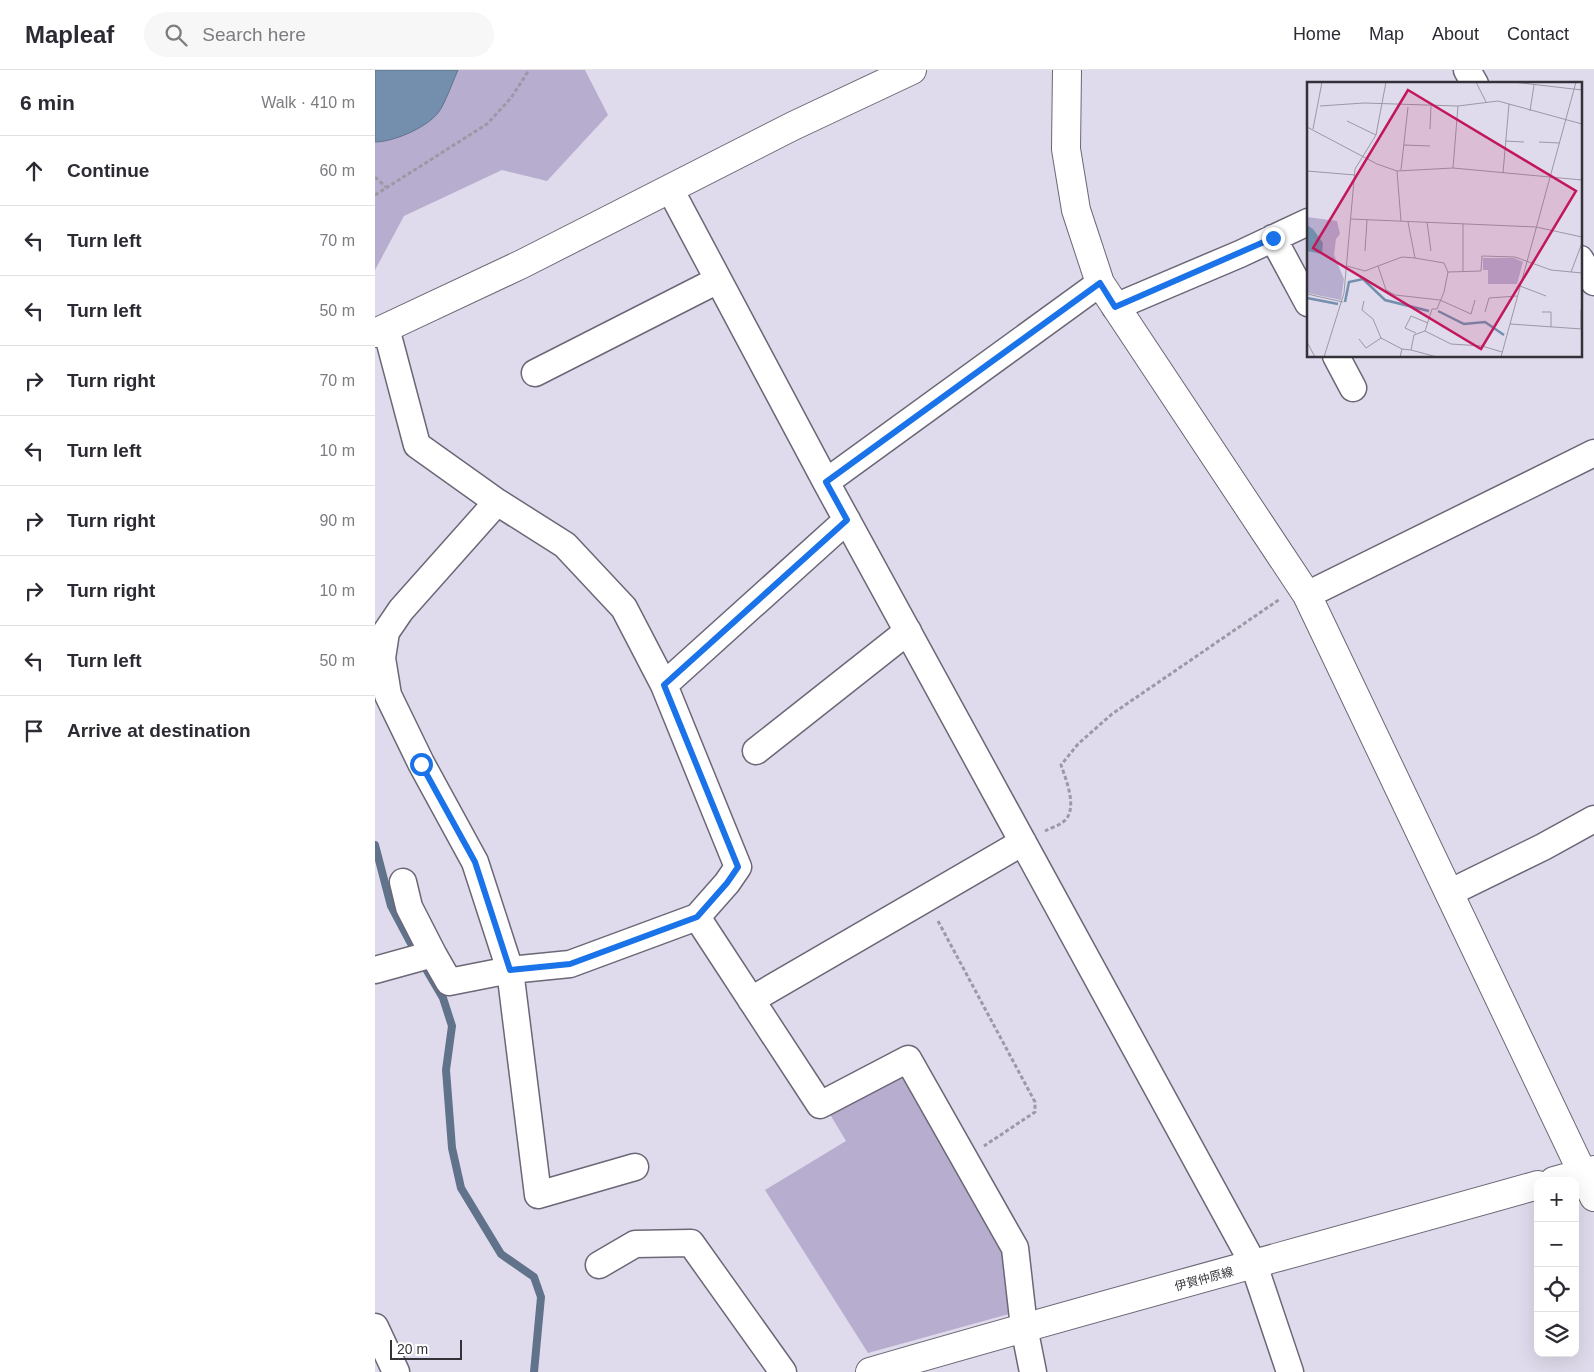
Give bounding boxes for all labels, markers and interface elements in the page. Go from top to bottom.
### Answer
search box [144,12,494,57]
text: Mapleaf [25,21,114,48]
icon: search [162,21,190,49]
text: Search here [202,24,306,45]
text: Home [1293,24,1341,44]
text: Map [1369,24,1404,44]
text: About [1432,24,1479,44]
text: Contact [1507,24,1569,44]
inset map [1307,82,1581,358]
text: 6 min [20,91,75,114]
text: Walk · 410 m [261,94,355,111]
icon: ahead [20,157,48,185]
text: Continue [67,160,149,181]
text: 60 m [319,162,355,179]
icon: left [20,227,48,255]
route end [1262,227,1285,250]
text: Turn left [67,230,142,251]
text: 70 m [319,232,355,249]
icon: left [20,297,48,325]
text: Turn left [67,300,142,321]
text: 50 m [319,302,355,319]
icon: right [20,367,48,395]
text: Turn right [67,370,155,391]
text: 70 m [319,372,355,389]
icon: left [20,437,48,465]
text: Turn left [67,440,142,461]
text: 10 m [319,442,355,459]
icon: right [20,507,48,535]
text: Turn right [67,510,155,531]
text: 90 m [319,512,355,529]
icon: right [20,577,48,605]
text: Turn right [67,580,155,601]
text: 10 m [319,582,355,599]
icon: left [20,647,48,675]
text: Turn left [67,650,142,671]
text: 50 m [319,652,355,669]
icon: arrive [20,717,48,745]
text: Arrive at destination [67,720,251,741]
route start [410,753,433,776]
map controls [1534,1177,1579,1357]
button: + [1534,1177,1579,1222]
button: − [1534,1222,1579,1267]
street label: 伊賀仲原線 [1173,1264,1235,1294]
button: locate [1534,1267,1579,1312]
button: layers [1534,1312,1579,1357]
scale bar [390,1337,463,1360]
text: 20 m [397,1341,428,1357]

